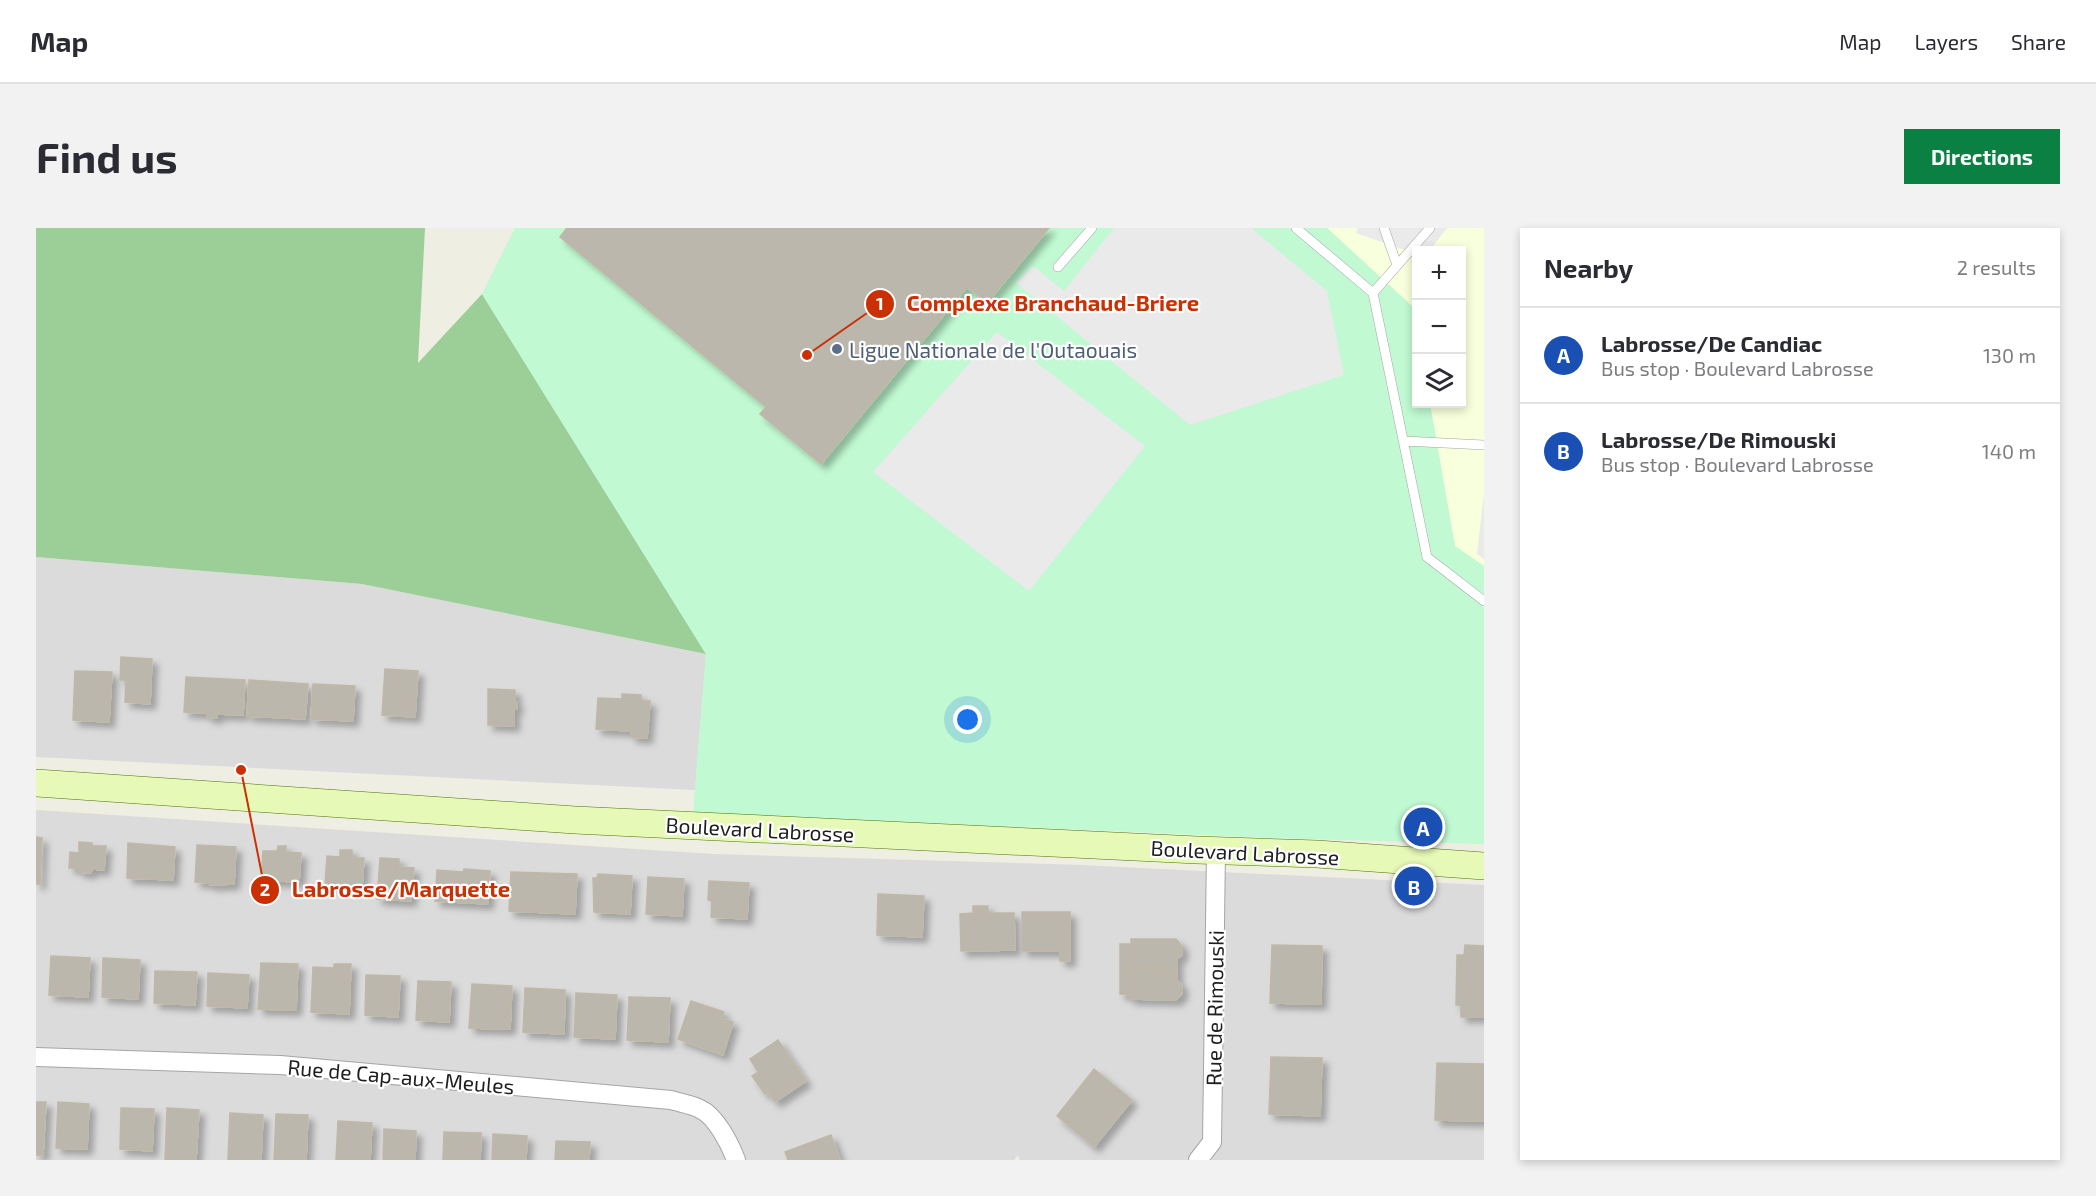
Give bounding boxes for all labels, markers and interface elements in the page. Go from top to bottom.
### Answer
text: Map [30,24,88,58]
text: Map [1839,29,1881,54]
text: Layers [1914,29,1978,54]
text: Share [2011,29,2066,54]
button: Directions [1904,129,2060,184]
text: Find us [36,131,178,181]
map controls [1412,246,1466,408]
button: + [1412,246,1466,300]
text: Nearby [1544,252,1633,283]
text: 2 results [1957,255,2036,279]
callout: Complexe Branchaud-Briere [865,284,1211,324]
text: Complexe Branchaud-Briere [907,289,1199,315]
text: 1 [876,292,884,314]
button: − [1412,300,1466,354]
text: Labrosse/De Candiac [1601,330,1822,356]
place label: Ligue Nationale de l'Outaouais [849,337,1137,362]
marker: Ligue Nationale de l'Outaouais [830,342,844,356]
text: A [1557,343,1570,367]
text: 130 m [1983,343,2036,367]
button: layers [1412,354,1466,408]
text: Bus stop · Boulevard Labrosse [1601,356,1874,380]
text: Labrosse/De Rimouski [1601,426,1836,452]
text: B [1557,439,1570,463]
text: 140 m [1982,439,2036,463]
text: Bus stop · Boulevard Labrosse [1601,452,1874,476]
your location [953,705,982,734]
pin: A [1404,804,1442,850]
street label: Boulevard Labrosse [665,812,855,846]
street label: Boulevard Labrosse [1150,835,1340,869]
pin: B [1394,864,1434,908]
callout: Labrosse/Marquette [250,870,522,910]
text: Labrosse/Marquette [292,875,510,901]
text: 2 [260,878,270,900]
street label: Rue de Rimouski [1200,930,1228,1086]
street label: Rue de Cap-aux-Meules [287,1054,515,1098]

